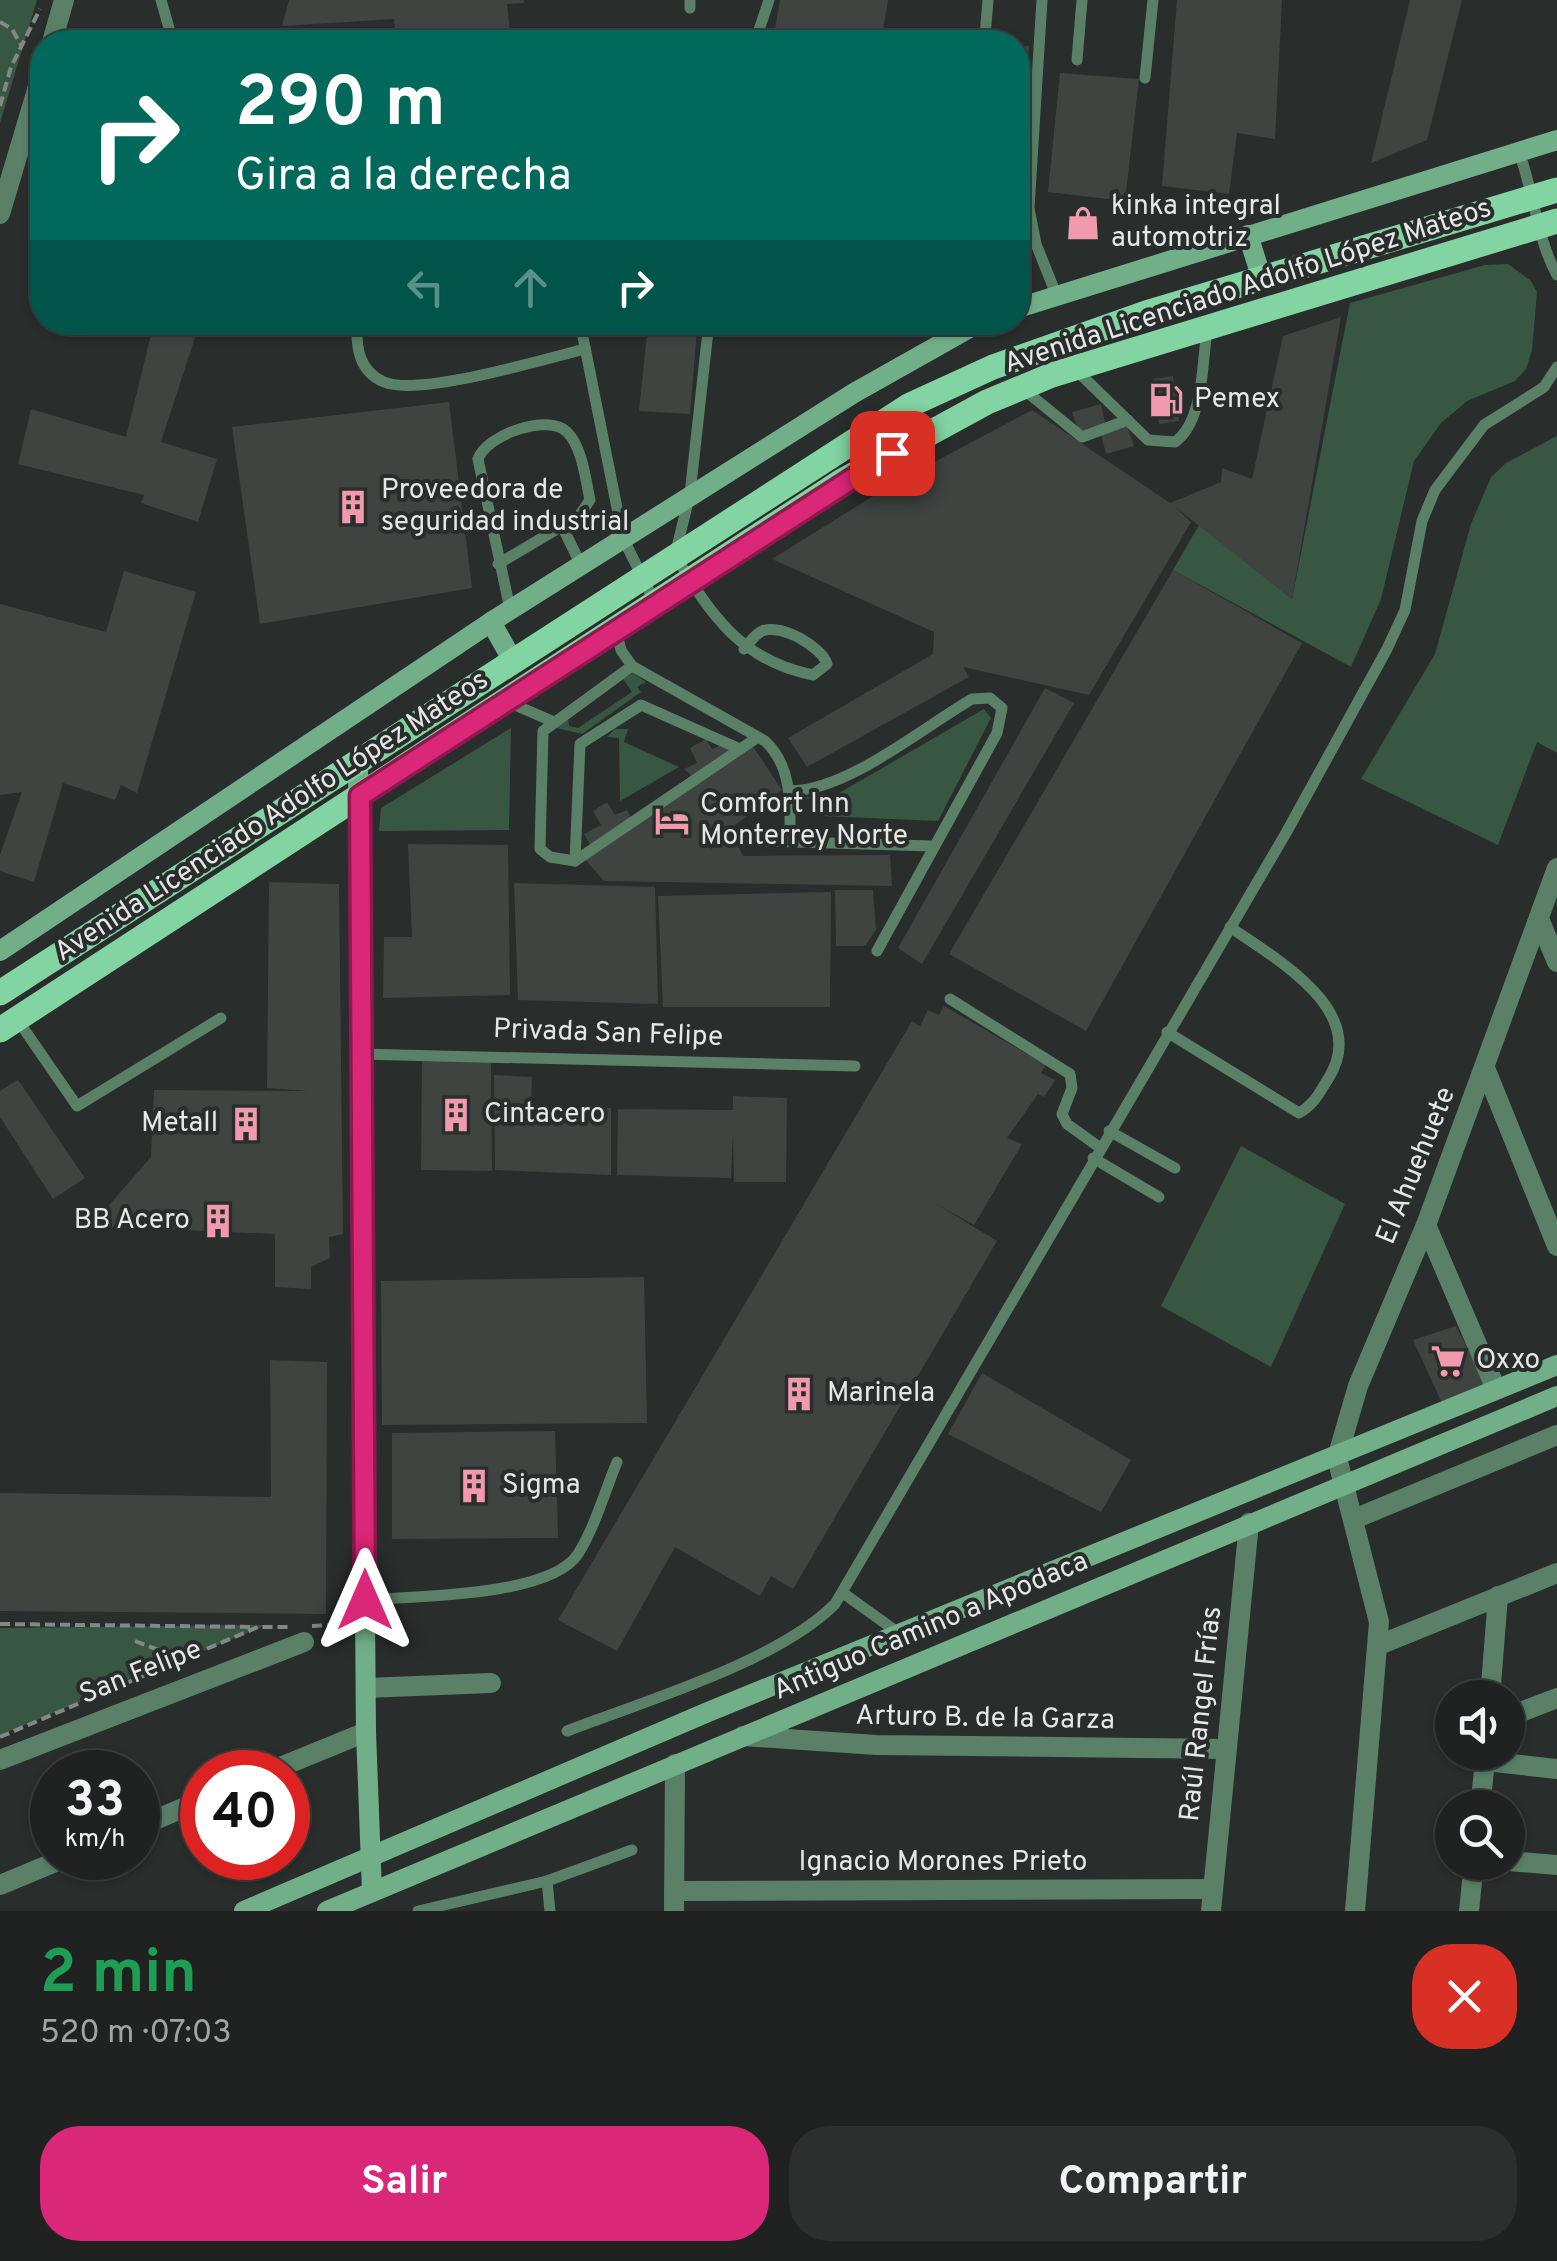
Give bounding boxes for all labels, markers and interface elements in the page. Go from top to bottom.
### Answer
text: 290 m [235,62,446,151]
icon: right [70,70,200,200]
text: Gira a la derecha [235,149,572,206]
place label: kinka integral automotriz [1111,189,1281,257]
street label: Avenida Licenciado Adolfo López Mateos [1000,191,1496,383]
shop icon: kinka integral automotriz [1064,204,1102,242]
icon: left [398,260,453,315]
icon: ahead [503,260,558,315]
icon: right [608,260,663,315]
fuel station icon: Pemex [1147,381,1185,419]
place label: Pemex [1194,382,1280,418]
pin [850,411,935,496]
icon: arrive [865,426,920,481]
place label: Proveedora de seguridad industrial [381,473,629,541]
building icon: Proveedora de seguridad industrial [334,488,372,526]
street label: Avenida Licenciado Adolfo López Mateos [48,663,496,971]
place label: Comfort Inn Monterrey Norte [700,787,908,855]
hotel icon: Comfort Inn Monterrey Norte [653,802,691,840]
street label: Privada San Felipe [492,1012,724,1056]
street label: El Ahuehuete [1369,1082,1465,1250]
building icon: Cintacero [437,1096,475,1134]
place label: Cintacero [484,1097,605,1133]
building icon: Metall [227,1105,265,1143]
place label: Metall [141,1106,218,1142]
building icon: BB Acero [199,1202,237,1240]
place label: BB Acero [74,1203,190,1239]
supermarket icon: Oxxo [1429,1342,1467,1380]
place label: Oxxo [1476,1343,1540,1379]
building icon: Marinela [780,1375,818,1413]
place label: Marinela [827,1376,935,1412]
building icon: Sigma [455,1467,493,1505]
place label: Sigma [502,1468,580,1504]
street label: Antiguo Camino a Apodaca [768,1544,1094,1710]
position arrow [313,1548,417,1652]
street label: Raúl Rangel Frías [1173,1604,1231,1824]
street label: San Felipe [75,1632,207,1714]
map controls [1435,1680,1525,1880]
button: sound [1435,1680,1525,1770]
street label: Arturo B. de la Garza [855,1699,1115,1739]
speed limit sign: 40 [180,1750,310,1880]
text: 33 [65,1771,125,1834]
button: search [1435,1790,1525,1880]
text: km/h [65,1824,125,1856]
street label: Ignacio Morones Prieto [799,1845,1087,1881]
text: 2 min [40,1938,197,2014]
button: close [1412,1944,1517,2049]
text: 520 m · 07:03 [40,2014,232,2054]
button: Salir [40,2126,769,2241]
button: Compartir [789,2126,1517,2241]

